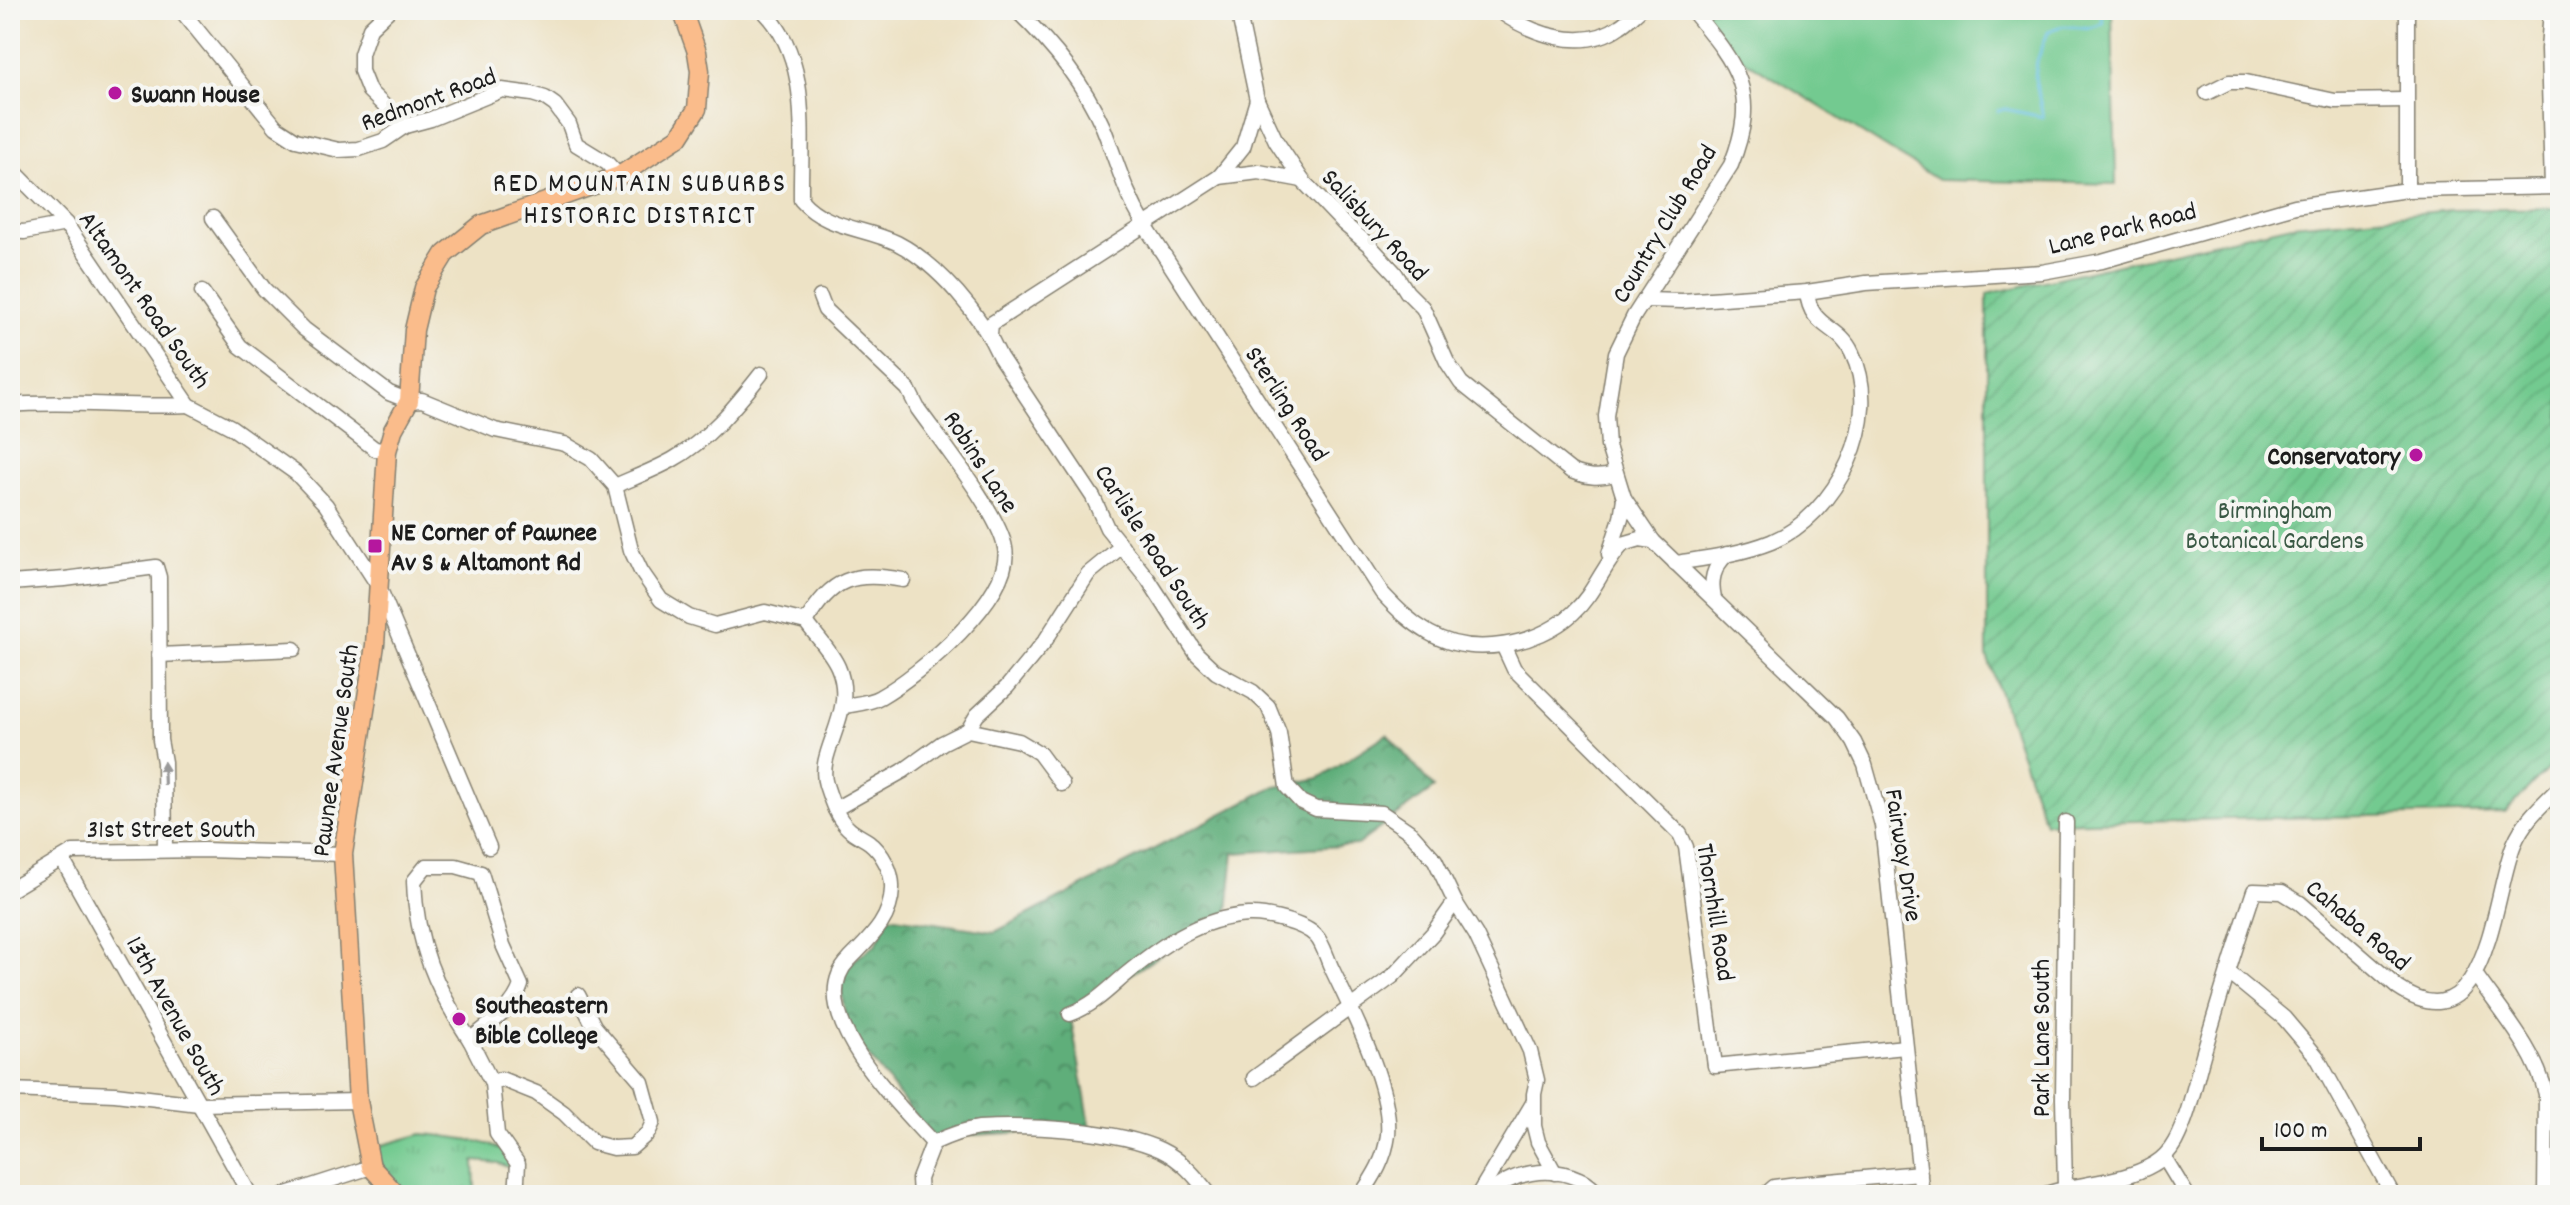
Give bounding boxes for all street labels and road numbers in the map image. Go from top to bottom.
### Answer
street label: Redmont Road [356,60,502,143]
street label: Country Club Road [1604,138,1728,311]
street label: Salisbury Road [1311,162,1436,291]
street label: Lane Park Road [2045,194,2201,267]
street label: Altamont Road South [68,205,218,397]
street label: Sterling Road [1234,340,1336,470]
street label: Robins Lane [932,404,1026,521]
street label: Carlisle Road South [1084,458,1218,638]
street label: Pawnee Avenue South [304,642,371,859]
street label: Fairway Drive [1873,787,1930,924]
street label: 31st Street South [87,813,255,850]
street label: Thornhill Road [1684,841,1743,984]
street label: Cahaba Road [2296,872,2417,982]
street label: 13th Avenue South [115,930,233,1103]
street label: Park Lane South [2025,959,2062,1117]

